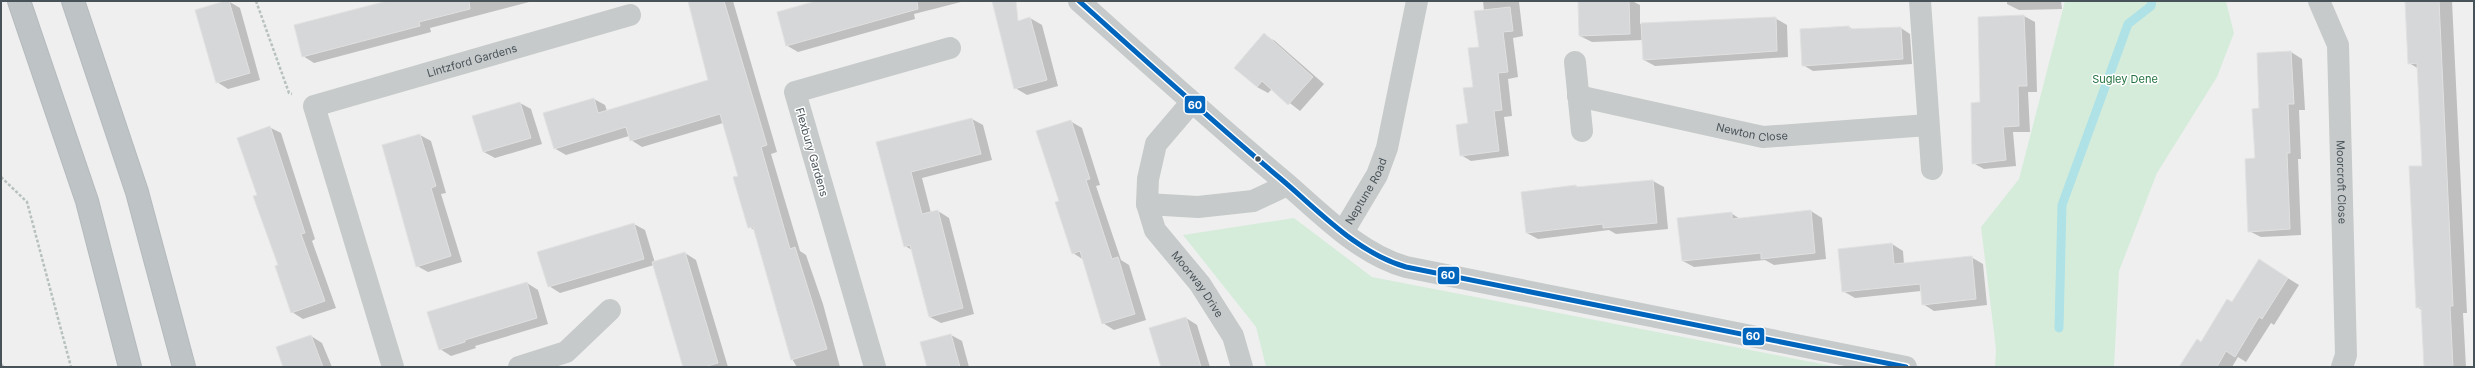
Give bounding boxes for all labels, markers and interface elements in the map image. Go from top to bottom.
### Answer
street label: Lintzford Gardens [425,41,519,80]
park label: Sugley Dene [2092,72,2158,86]
line badge: 60 [1184,95,1206,114]
text: 60 [1188,98,1202,112]
street label: Flexbury Gardens [793,106,831,198]
street label: Newton Close [1715,120,1788,145]
street label: Moorcroft Close [2333,140,2350,224]
unlabelled marker [1253,154,1263,164]
street label: Neptune Road [1342,156,1390,227]
street label: Moorway Drive [1168,248,1226,320]
line badge: 60 [1437,266,1460,285]
text: 60 [1441,268,1455,282]
line badge: 60 [1742,327,1765,346]
text: 60 [1746,329,1760,343]

